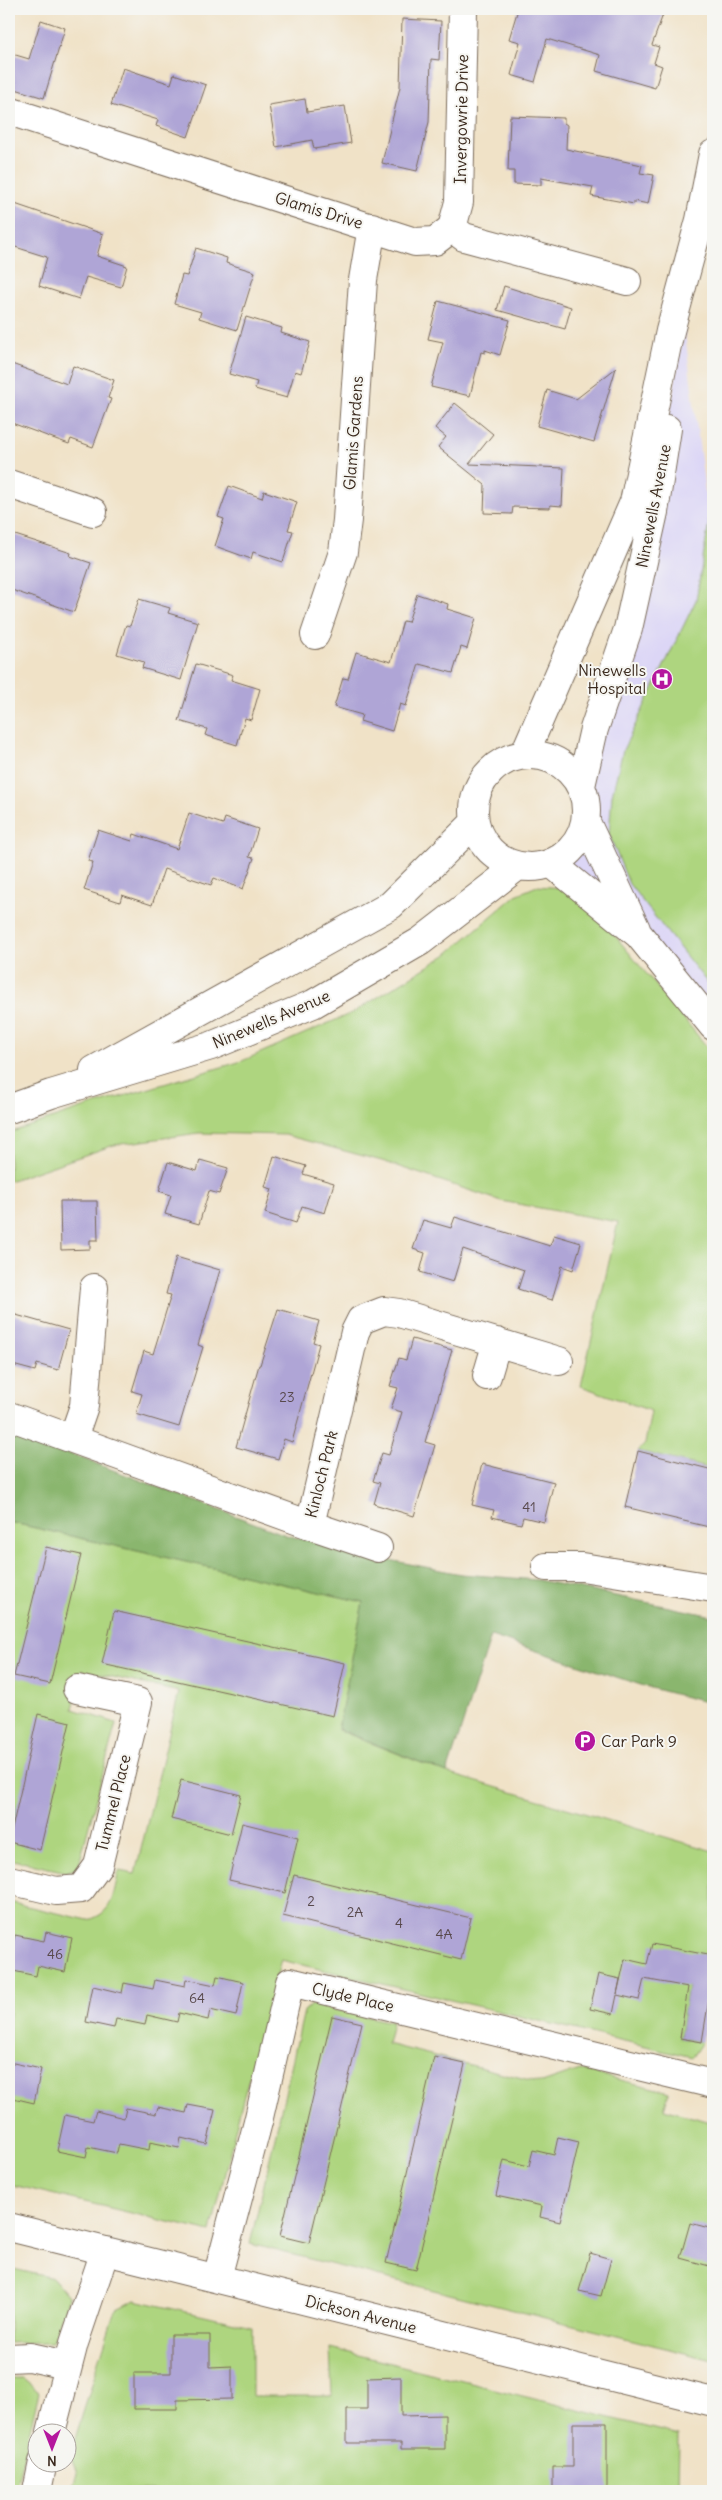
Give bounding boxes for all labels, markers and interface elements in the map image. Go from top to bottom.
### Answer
street label: Invergowrie Drive [450,54,472,184]
street label: Glamis Drive [273,187,365,233]
street label: Glamis Gardens [339,375,367,491]
street label: Ninewells Avenue [631,442,675,570]
place label: Ninewells Hospital [578,660,646,698]
hospital icon: Ninewells Hospital [650,667,674,691]
street label: Ninewells Avenue [209,985,333,1053]
house number: 23 [279,1388,295,1406]
street label: Kinloch Park [300,1428,342,1520]
house number: 41 [522,1498,536,1516]
parking icon: Car Park 9 [573,1729,597,1753]
place label: Car Park 9 [601,1731,677,1751]
street label: Tummel Place [91,1752,135,1854]
house number: 2 [307,1892,315,1910]
house number: 2A [347,1903,363,1921]
house number: 4 [395,1914,403,1932]
house number: 4A [435,1925,453,1943]
house number: 46 [47,1945,63,1963]
street label: Clyde Place [310,1978,396,2016]
house number: 64 [189,1989,205,2007]
street label: Dickson Avenue [303,2290,419,2338]
north arrow [28,2422,78,2472]
text: N [47,2452,57,2470]

